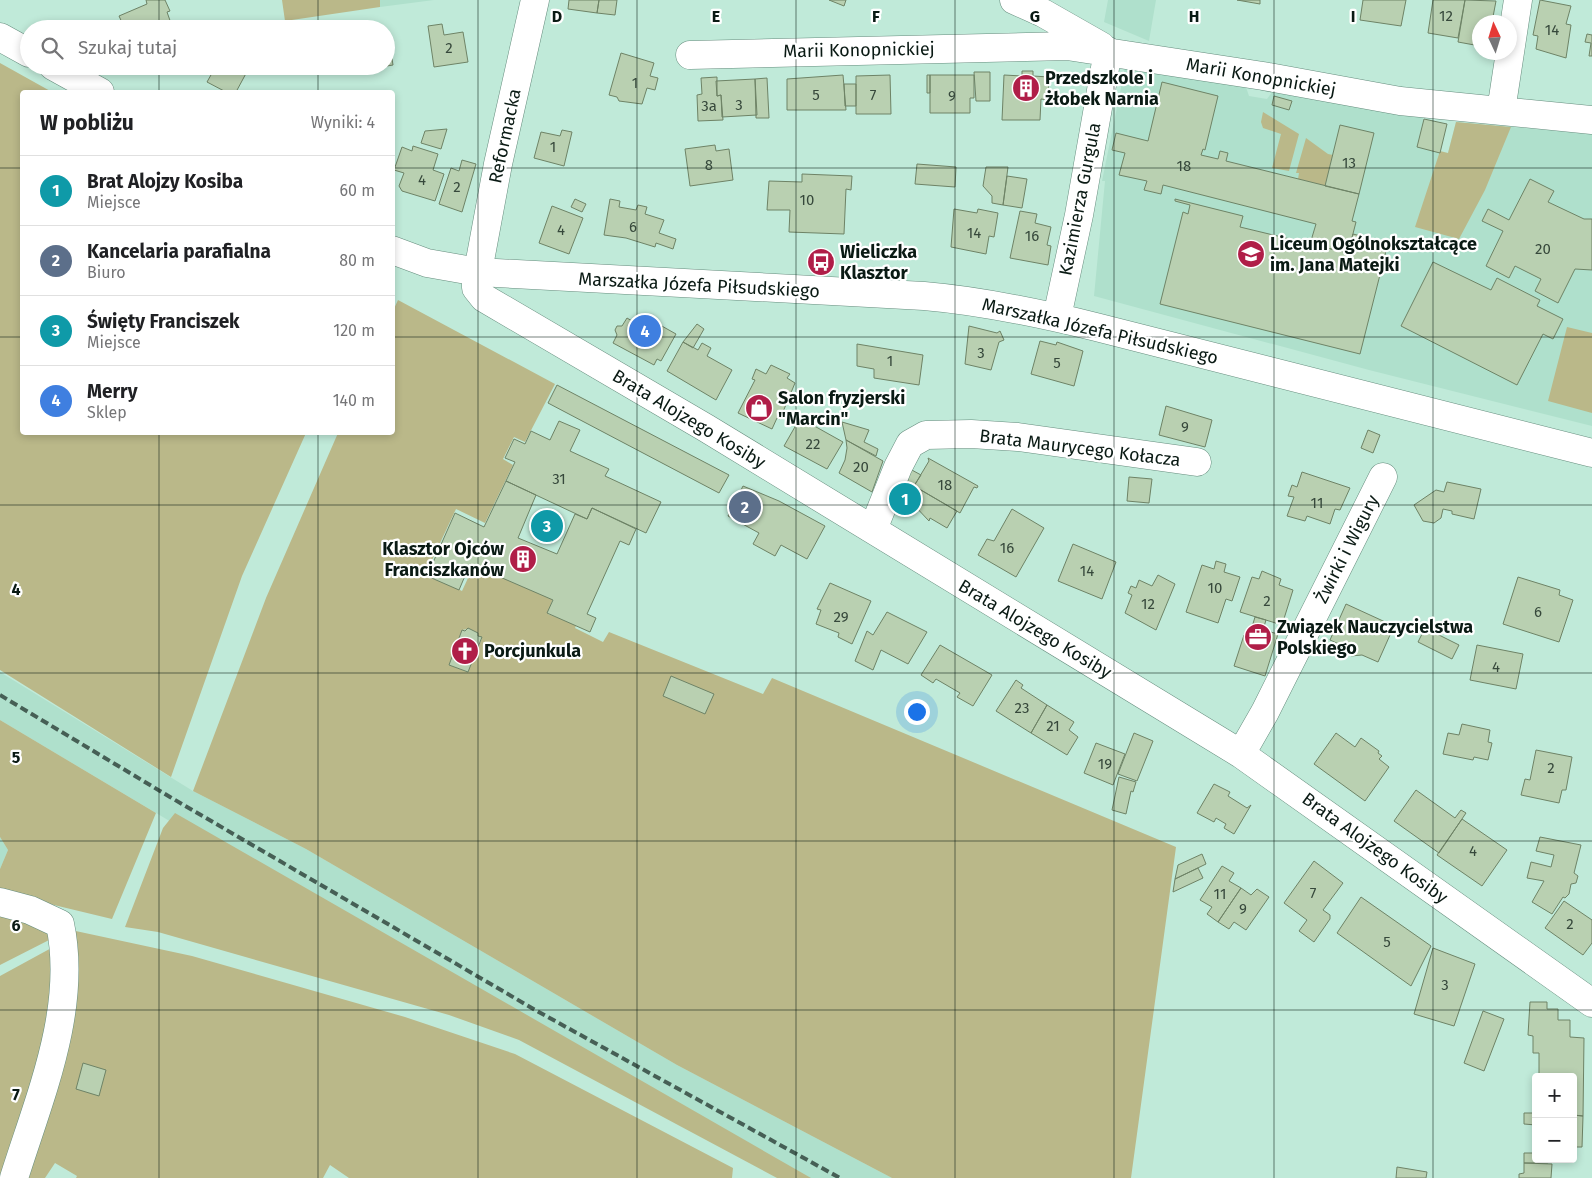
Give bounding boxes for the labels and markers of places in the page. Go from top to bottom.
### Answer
place label: Przedszkole i żłobek Narnia [1045,67,1159,110]
building icon: Przedszkole i żłobek Narnia [1011,73,1041,103]
place label: Liceum Ogólnokształcące im. Jana Matejki [1270,233,1477,276]
school or university icon: Liceum Ogólnokształcące im. Jana Matejki [1236,239,1266,269]
place label: Wieliczka Klasztor [840,241,917,284]
bus stop icon: Wieliczka Klasztor [806,247,836,277]
pin: 4 [629,312,661,350]
place label: Salon fryzjerski "Marcin" [778,387,905,430]
shop icon: Salon fryzjerski "Marcin" [744,393,774,423]
pin: 1 [889,480,921,518]
pin: 2 [729,488,761,526]
pin: 3 [531,507,563,545]
place label: Klasztor Ojców Franciszkanów [382,538,505,581]
building icon: Klasztor Ojców Franciszkanów [508,544,538,574]
place label: Związek Nauczycielstwa Polskiego [1277,616,1473,659]
office icon: Związek Nauczycielstwa Polskiego [1243,622,1273,652]
church icon: Porcjunkula [450,636,480,666]
place label: Porcjunkula [484,640,581,662]

